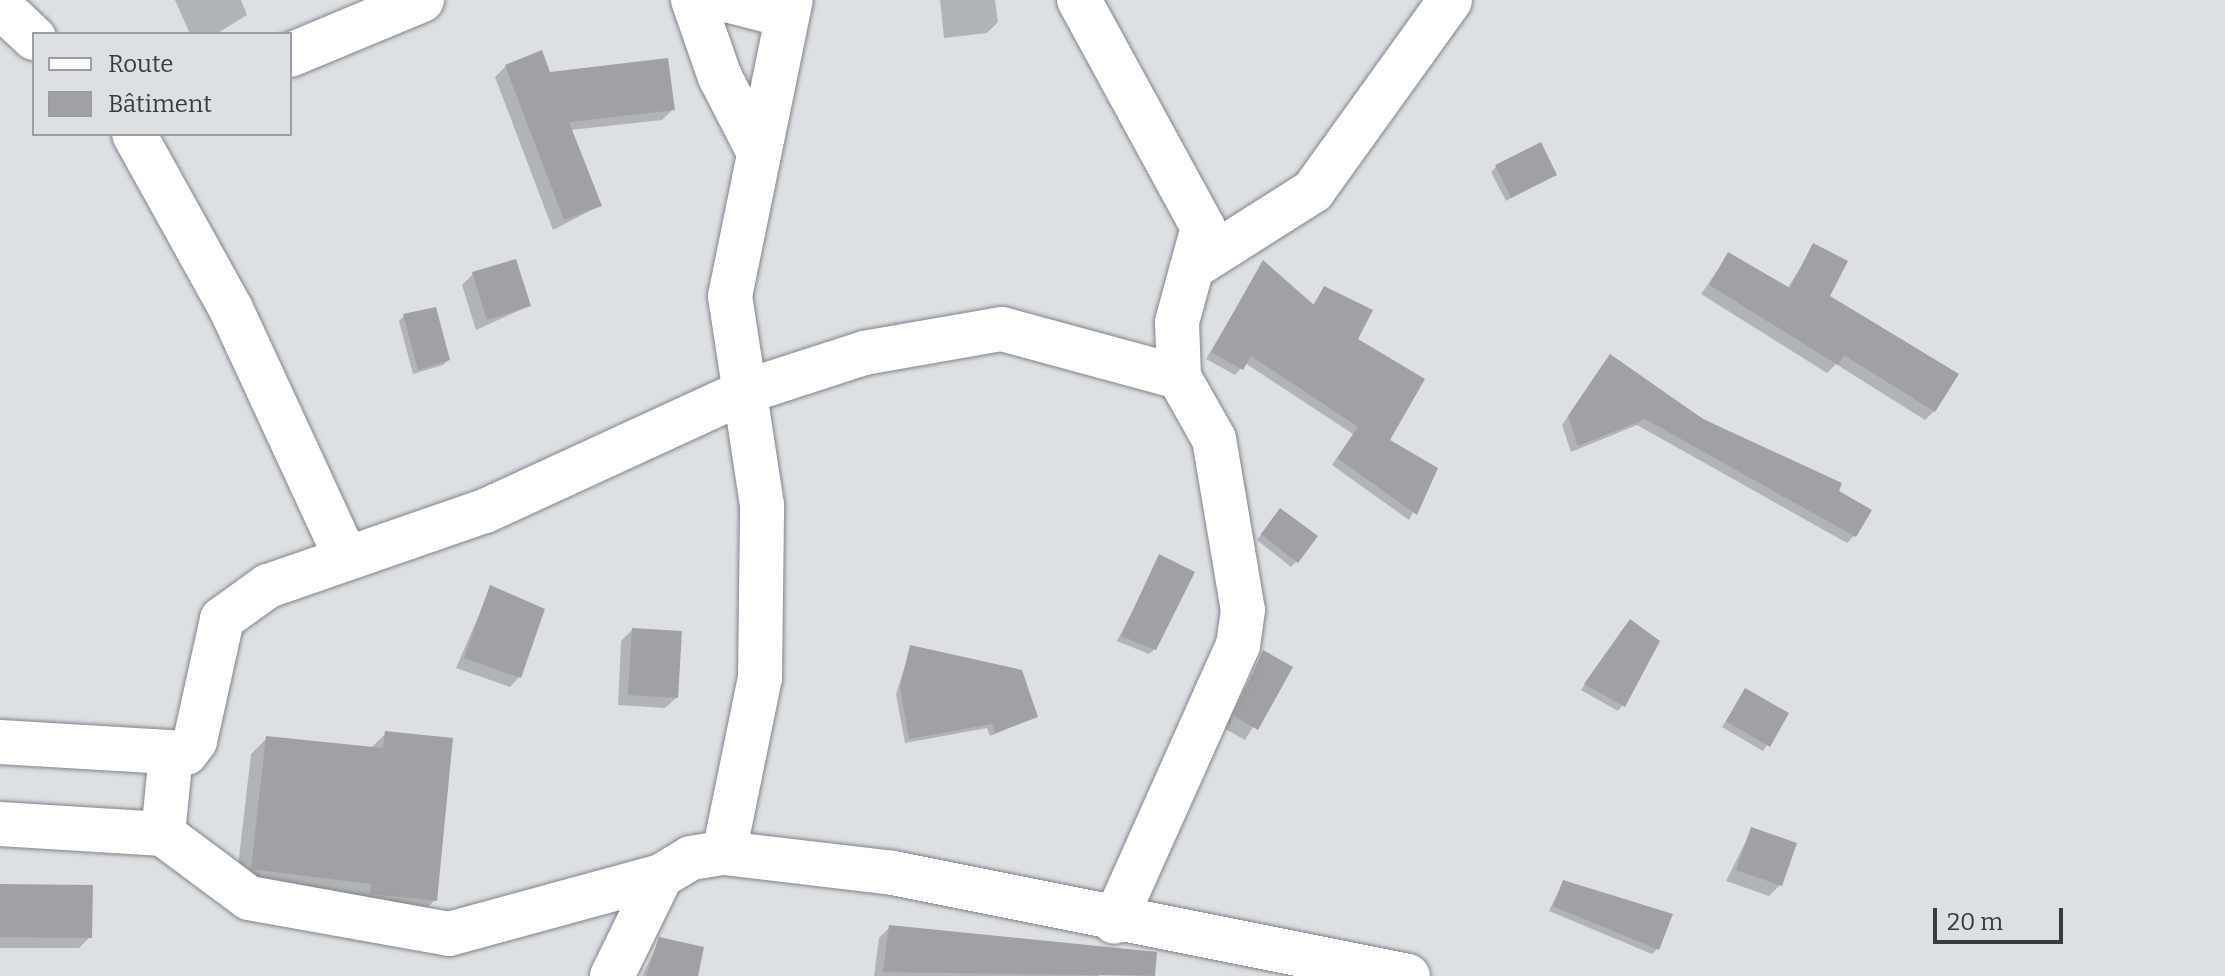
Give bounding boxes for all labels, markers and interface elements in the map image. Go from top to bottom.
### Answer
legend [32,32,292,136]
text: Route [108,50,173,78]
text: Bâtiment [108,90,212,118]
scale bar [1937,892,2067,942]
text: 20 m [1947,908,2003,936]

